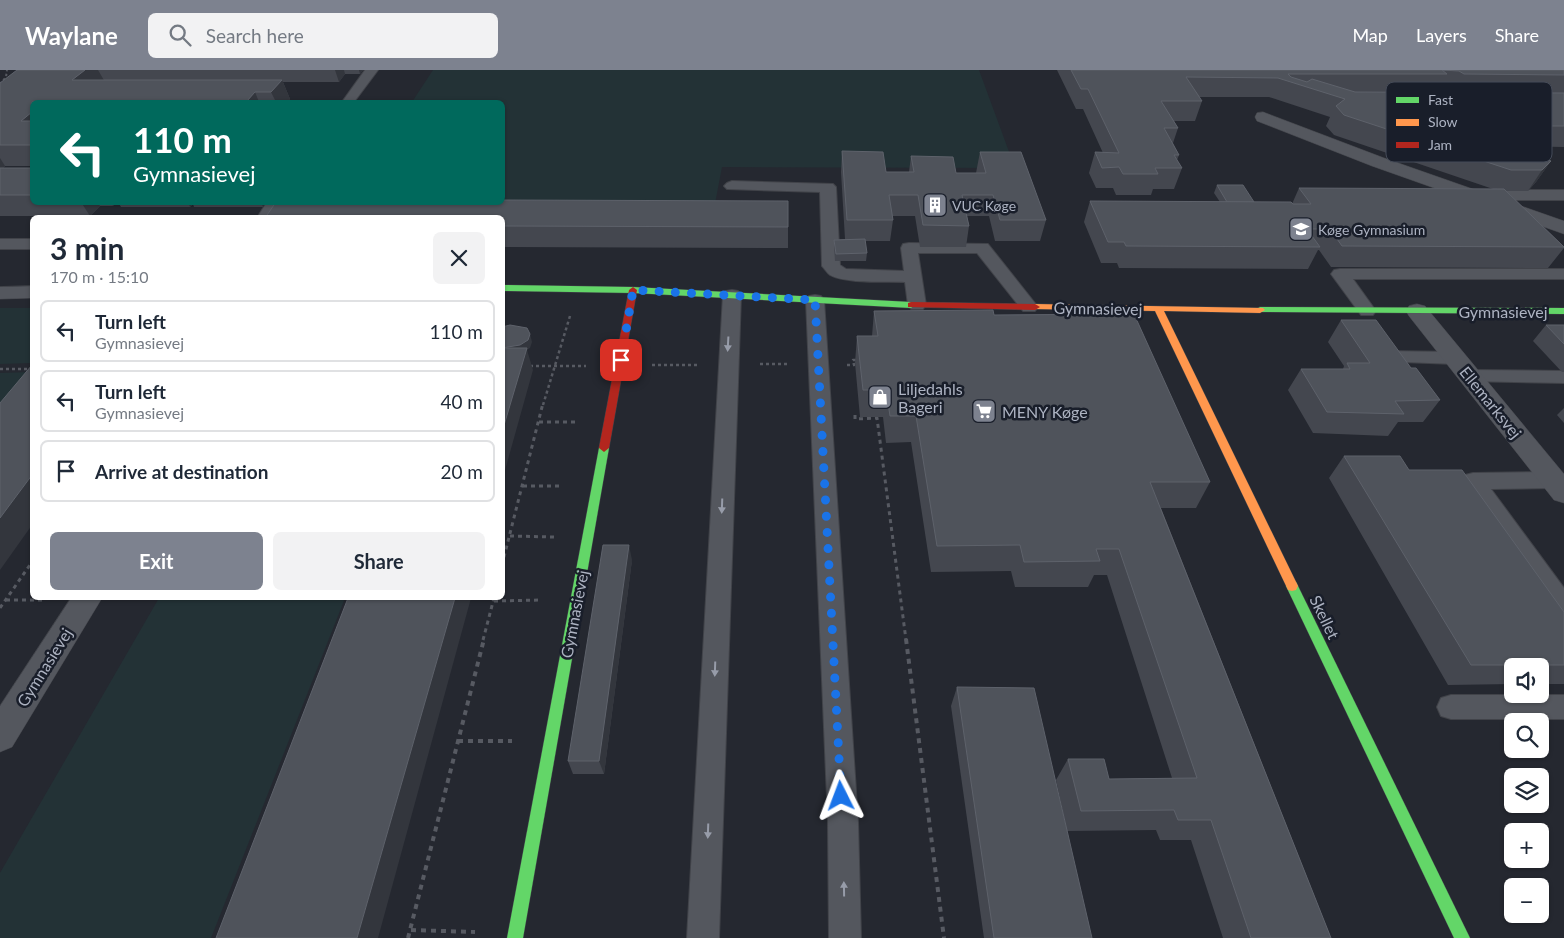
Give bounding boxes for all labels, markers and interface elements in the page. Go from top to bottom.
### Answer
search box [148,13,498,58]
text: Waylane [25,21,118,50]
icon: search [166,21,194,49]
text: Search here [206,24,304,47]
text: Map [1352,24,1388,46]
text: Layers [1416,24,1467,46]
text: Share [1495,24,1539,46]
legend [1386,82,1552,162]
text: Fast [1428,91,1453,108]
text: Slow [1428,113,1458,130]
text: 110 m [133,118,232,160]
icon: left [50,120,115,185]
text: Jam [1428,136,1452,153]
text: Gymnasievej [133,160,255,187]
building icon: VUC Køge [922,192,948,218]
place label: VUC Køge [952,197,1016,214]
school or university icon: Køge Gymnasium [1288,216,1314,242]
place label: Køge Gymnasium [1318,221,1425,238]
text: 3 min [50,230,124,266]
button: close [433,232,485,284]
text: 170 m · 15:10 [50,267,149,286]
street label: Gymnasievej [1053,298,1143,318]
street label: Gymnasievej [1458,302,1548,321]
text: Turn left [95,310,166,333]
icon: left [52,317,80,345]
text: 110 m [429,320,483,343]
text: Gymnasievej [95,333,184,352]
one-way arrow [724,336,732,352]
pin [600,339,642,381]
icon: arrive [607,346,635,374]
street label: Ellemarksvej [1456,362,1526,442]
place label: Liljedahls Bageri [898,379,963,416]
text: Turn left [95,380,166,403]
shop icon: Liljedahls Bageri [867,384,893,410]
icon: left [52,387,80,415]
text: 40 m [440,390,483,413]
supermarket icon: MENY Køge [971,398,997,424]
place label: MENY Køge [1002,402,1088,421]
text: Gymnasievej [95,403,184,422]
icon: arrive [52,457,80,485]
text: Arrive at destination [95,460,268,483]
text: 20 m [440,460,483,483]
one-way arrow [717,498,725,514]
button: Exit [50,532,263,590]
button: Share [273,532,485,590]
street label: Gymnasievej [556,568,592,660]
street label: Skellet [1306,592,1344,642]
street label: Gymnasievej [12,624,76,710]
map controls [1504,658,1549,923]
button: sound [1504,658,1549,703]
one-way arrow [710,661,718,677]
button: search [1504,713,1549,758]
button: layers [1504,768,1549,813]
position arrow [814,769,866,821]
one-way arrow [703,823,711,839]
button: + [1504,823,1549,868]
button: − [1504,878,1549,923]
one-way arrow [840,881,848,897]

